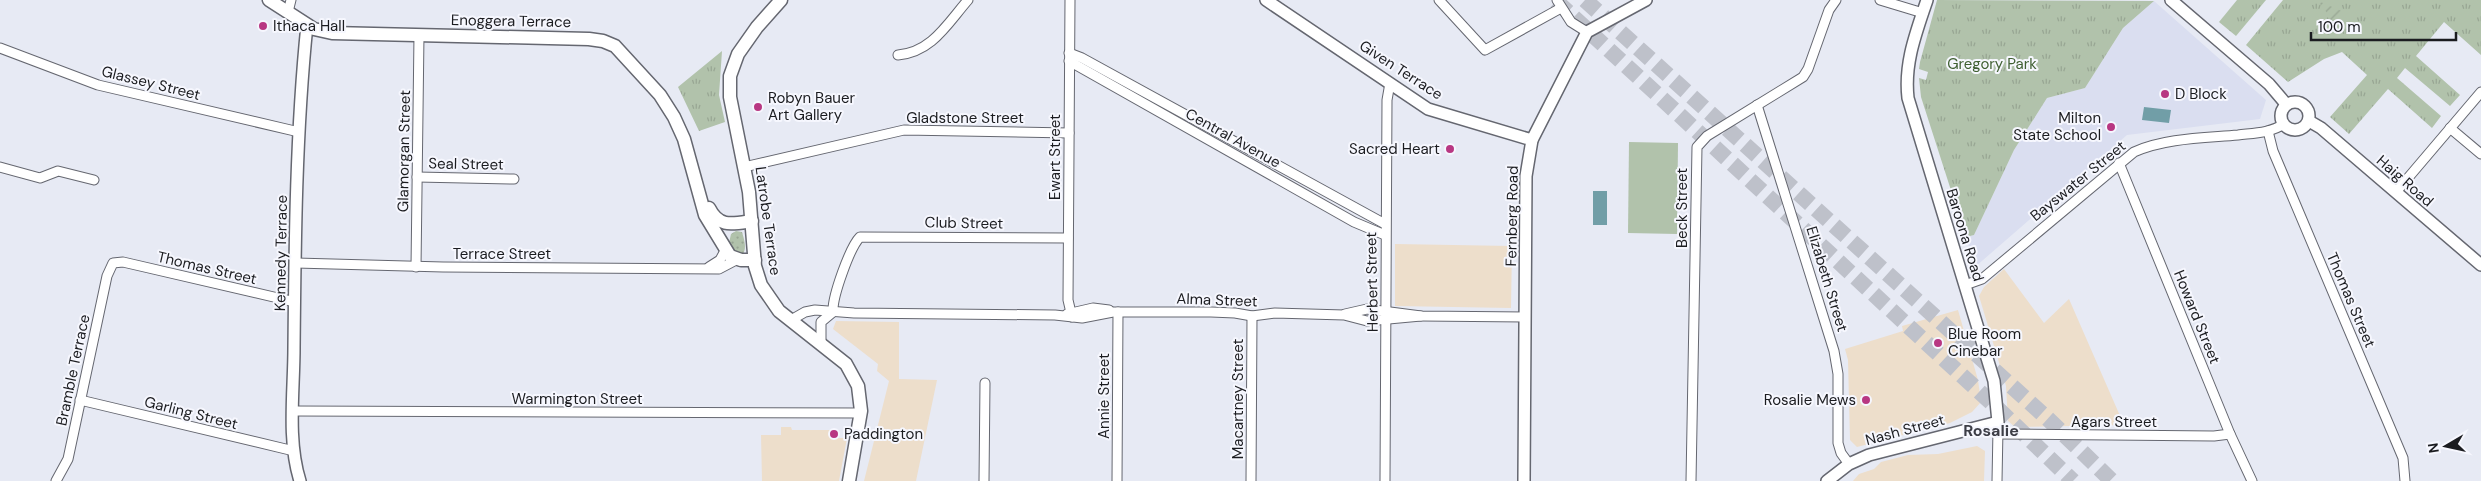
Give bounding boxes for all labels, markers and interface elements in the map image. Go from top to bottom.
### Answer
street label: Enoggera Terrace [451,10,571,32]
scale bar [2311,10,2456,42]
place label: Ithaca Hall [273,16,345,36]
text: 100 m [2318,17,2361,37]
marker: Ithaca Hall [257,20,269,32]
street label: Given Terrace [1355,36,1447,104]
park label: Gregory Park [1947,54,2037,74]
street label: Glassey Street [100,61,203,105]
place label: D Block [2175,84,2227,104]
place label: Robyn Bauer Art Gallery [768,88,855,125]
marker: D Block [2159,88,2171,100]
street label: Glamorgan Street [393,90,415,212]
marker: Robyn Bauer Art Gallery [752,101,764,113]
street label: Central Avenue [1182,104,1284,172]
street label: Gladstone Street [906,108,1024,128]
place label: Milton State School [2013,108,2101,145]
street label: Ewart Street [1045,114,1065,200]
marker: Milton State School [2105,121,2117,133]
street label: Bayswater Street [2026,136,2130,226]
place label: Sacred Heart [1349,139,1440,159]
marker: Sacred Heart [1444,143,1456,155]
street label: Haig Road [2372,151,2438,211]
street label: Seal Street [428,153,504,175]
street label: Latrobe Terrace [750,165,786,277]
street label: Fernberg Road [1501,165,1523,267]
street label: Beck Street [1672,168,1692,248]
street label: Baroona Road [1941,186,1989,284]
street label: Kennedy Terrace [270,195,292,311]
street label: Club Street [925,212,1004,234]
street label: Elizabeth Street [1801,224,1853,334]
street label: Herbert Street [1361,232,1383,332]
street label: Terrace Street [453,244,551,264]
street label: Thomas Street [155,247,259,289]
street label: Thomas Street [2322,249,2380,351]
street label: Howard Street [2169,267,2225,367]
street label: Alma Street [1176,289,1258,311]
street label: Bramble Terrace [51,313,95,427]
place label: Blue Room Cinebar [1948,324,2021,361]
marker: Blue Room Cinebar [1932,337,1944,349]
street label: Macartney Street [1228,339,1248,459]
street label: Annie Street [1094,353,1114,439]
street label: Warmington Street [511,389,643,409]
place label: Rosalie Mews [1764,390,1856,410]
street label: Garling Street [142,392,240,434]
marker: Rosalie Mews [1860,394,1872,406]
street label: Nash Street [1863,410,1947,450]
street label: Agars Street [2071,412,2157,432]
district label: Rosalie [1963,420,2019,441]
north arrow [2421,421,2471,471]
place label: Paddington [844,424,923,444]
marker: Paddington [828,428,840,440]
text: N [2423,442,2443,454]

